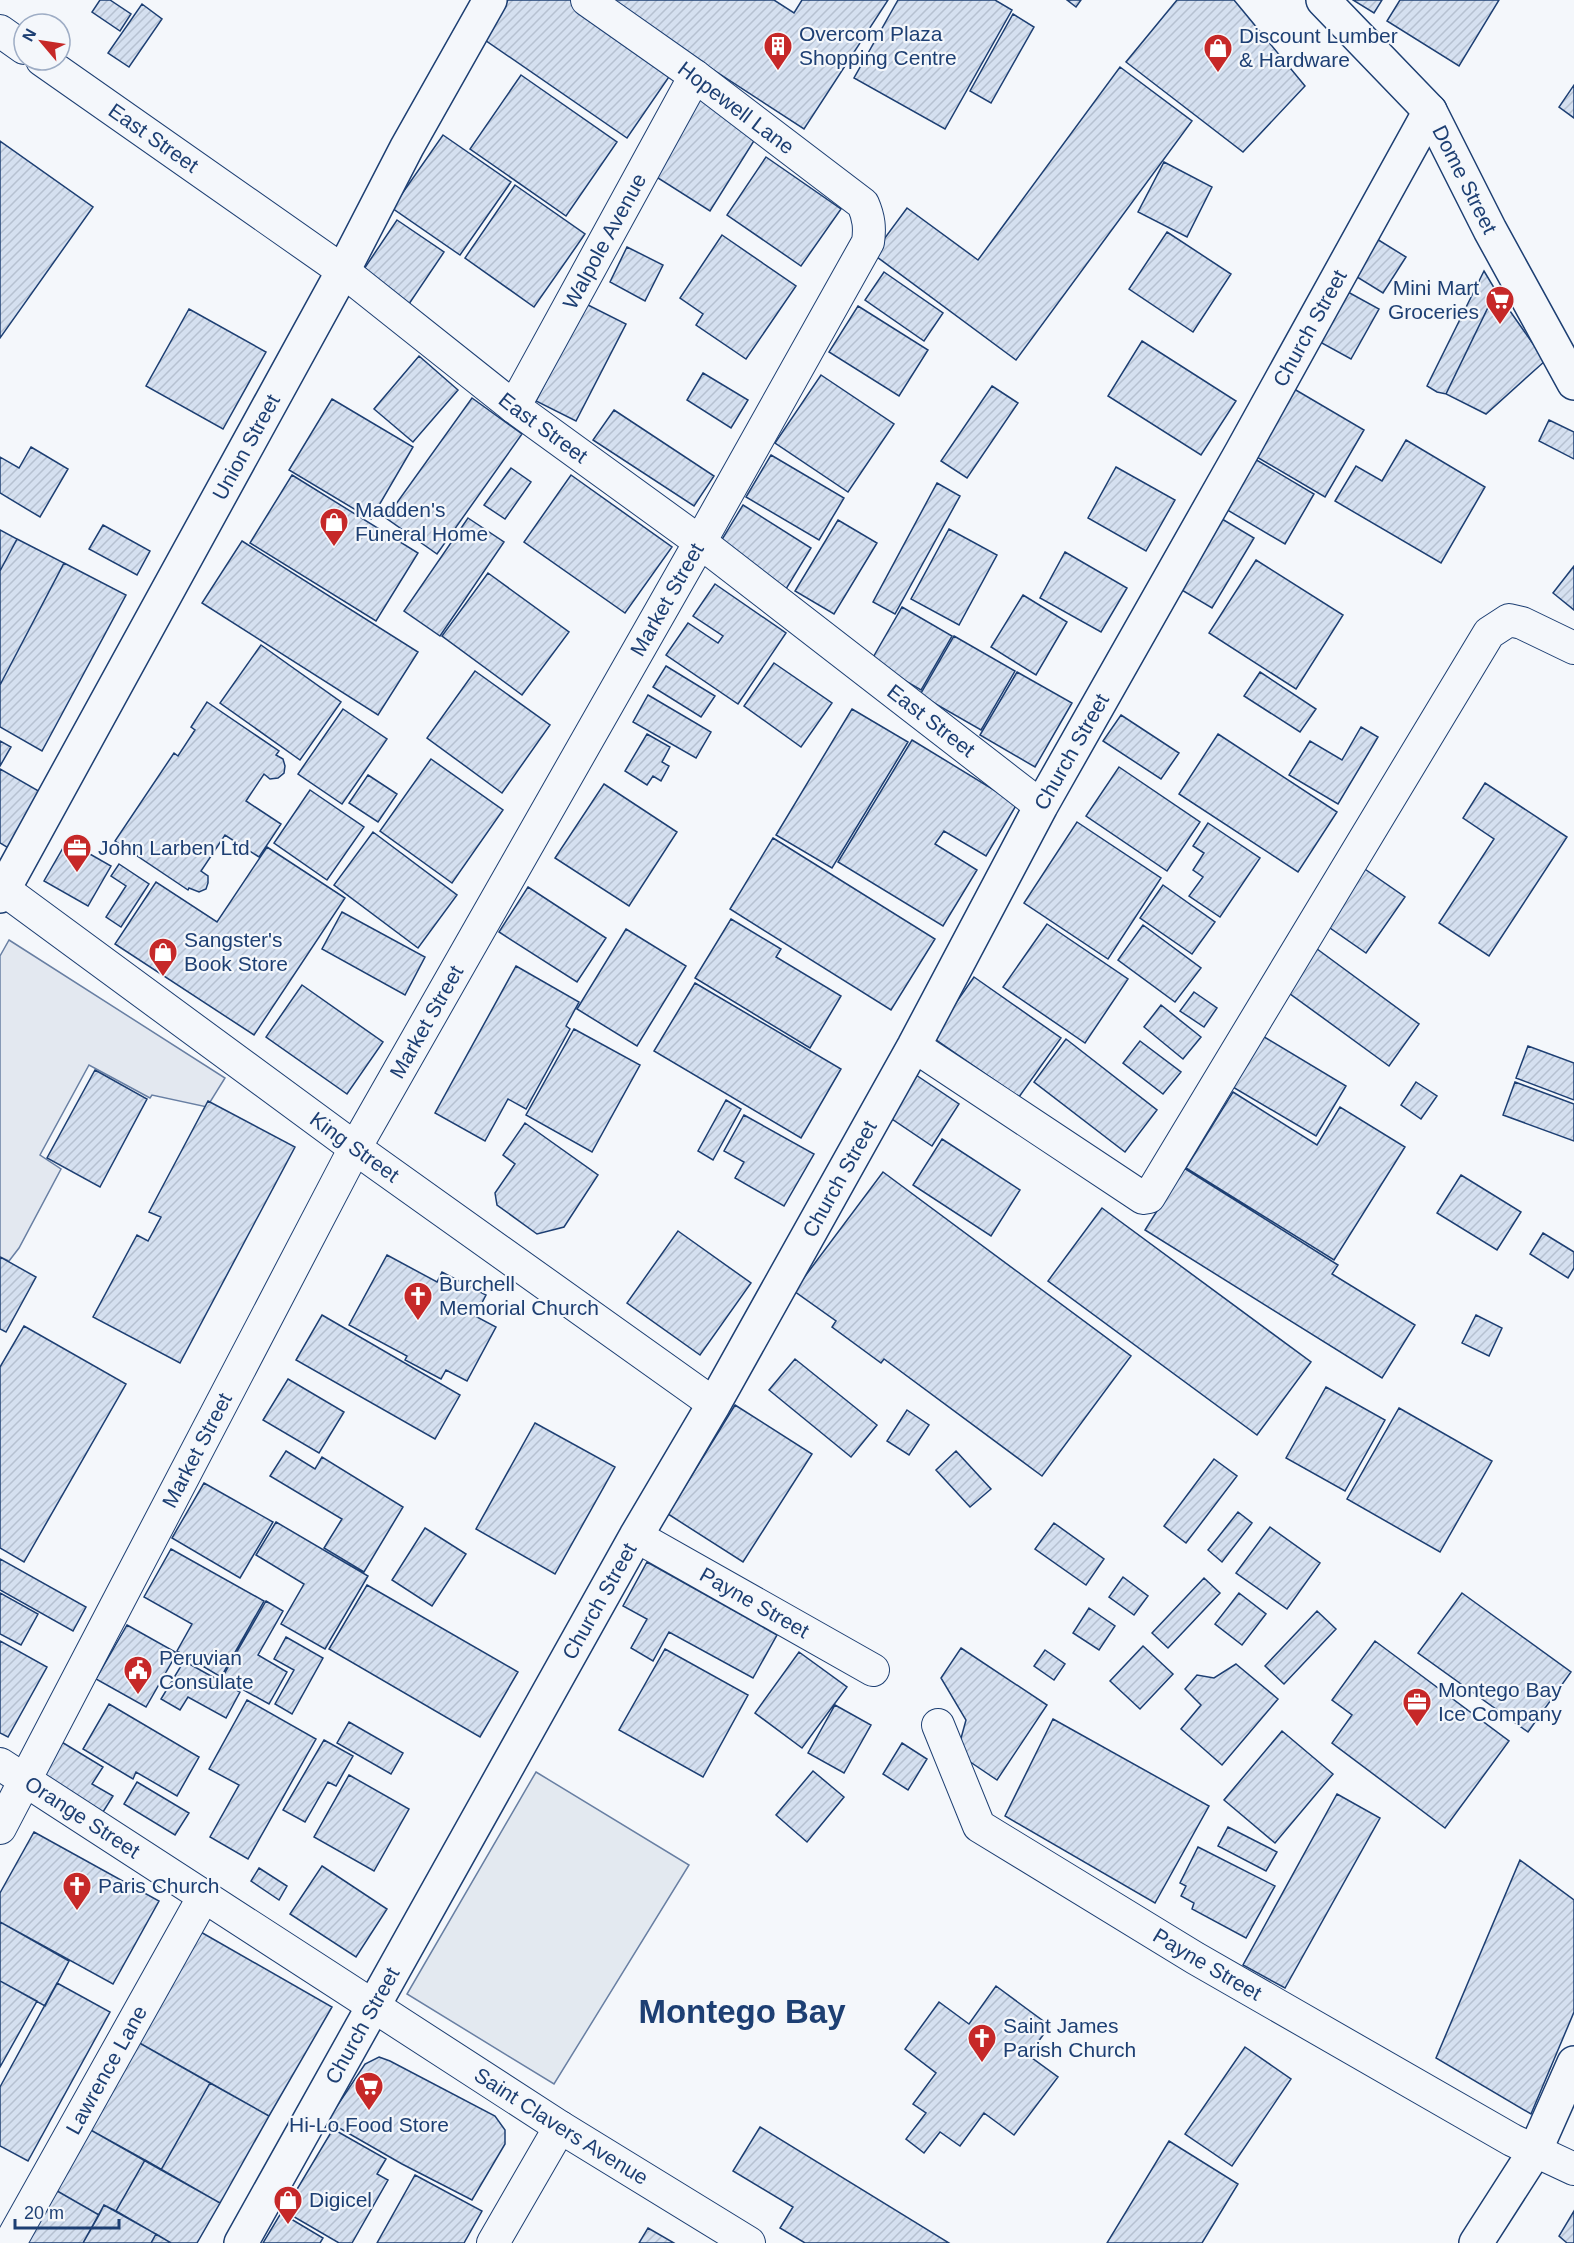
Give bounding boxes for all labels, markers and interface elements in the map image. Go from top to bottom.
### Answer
north arrow [12,12,72,72]
place label: Overcom Plaza Shopping Centre [799,22,957,69]
place label: Discount Lumber & Hardware [1239,24,1398,71]
text: N [19,26,40,44]
building icon: Overcom Plaza Shopping Centre [762,30,794,72]
shop icon: Discount Lumber & Hardware [1202,32,1234,74]
street label: Hopewell Lane [674,57,799,159]
street label: East Street [104,98,203,177]
street label: Dome Street [1428,122,1502,237]
street label: Walpole Avenue [558,169,650,313]
street label: Church Street [1268,266,1351,390]
place label: Mini Mart Groceries [1388,276,1479,323]
supermarket icon: Mini Mart Groceries [1484,284,1516,326]
street label: East Street [495,388,592,468]
street label: Union Street [208,390,284,504]
place label: Madden's Funeral Home [355,498,488,545]
shop icon: Madden's Funeral Home [318,506,350,548]
street label: Market Street [626,539,708,660]
street label: East Street [883,680,980,761]
street label: Church Street [1029,689,1113,814]
office icon: John Larben Ltd [61,832,93,874]
place label: John Larben Ltd [98,836,250,859]
place label: Sangster's Book Store [184,928,288,975]
shop icon: Sangster's Book Store [147,936,179,978]
street label: Market Street [385,961,468,1082]
street label: King Street [306,1107,404,1187]
street label: Church Street [798,1116,881,1241]
place label: Burchell Memorial Church [439,1272,599,1319]
church icon: Burchell Memorial Church [402,1280,434,1322]
street label: Market Street [157,1389,236,1511]
street label: Church Street [557,1539,641,1663]
street label: Payne Street [696,1563,813,1642]
place label: Peruvian Consulate [159,1646,254,1693]
public building icon: Peruvian Consulate [122,1654,154,1696]
place label: Montego Bay Ice Company [1438,1678,1562,1725]
office icon: Montego Bay Ice Company [1401,1686,1433,1728]
street label: Orange Street [21,1771,144,1863]
church icon: Paris Church [61,1870,93,1912]
place label: Paris Church [98,1874,219,1897]
street label: Payne Street [1149,1923,1266,2005]
street label: Church Street [320,1963,404,2088]
district label: Montego Bay [638,1993,846,2030]
street label: Lawrence Lane [61,2002,151,2138]
place label: Saint James Parish Church [1003,2014,1136,2061]
church icon: Saint James Parish Church [966,2022,998,2064]
street label: Saint Clavers Avenue [470,2063,652,2189]
supermarket icon: Hi-Lo Food Store [353,2070,385,2112]
place label: Hi-Lo Food Store [289,2113,449,2136]
shop icon: Digicel [272,2184,304,2226]
place label: Digicel [309,2188,372,2211]
scale bar [15,2192,118,2230]
text: 20 m [24,2203,64,2223]

